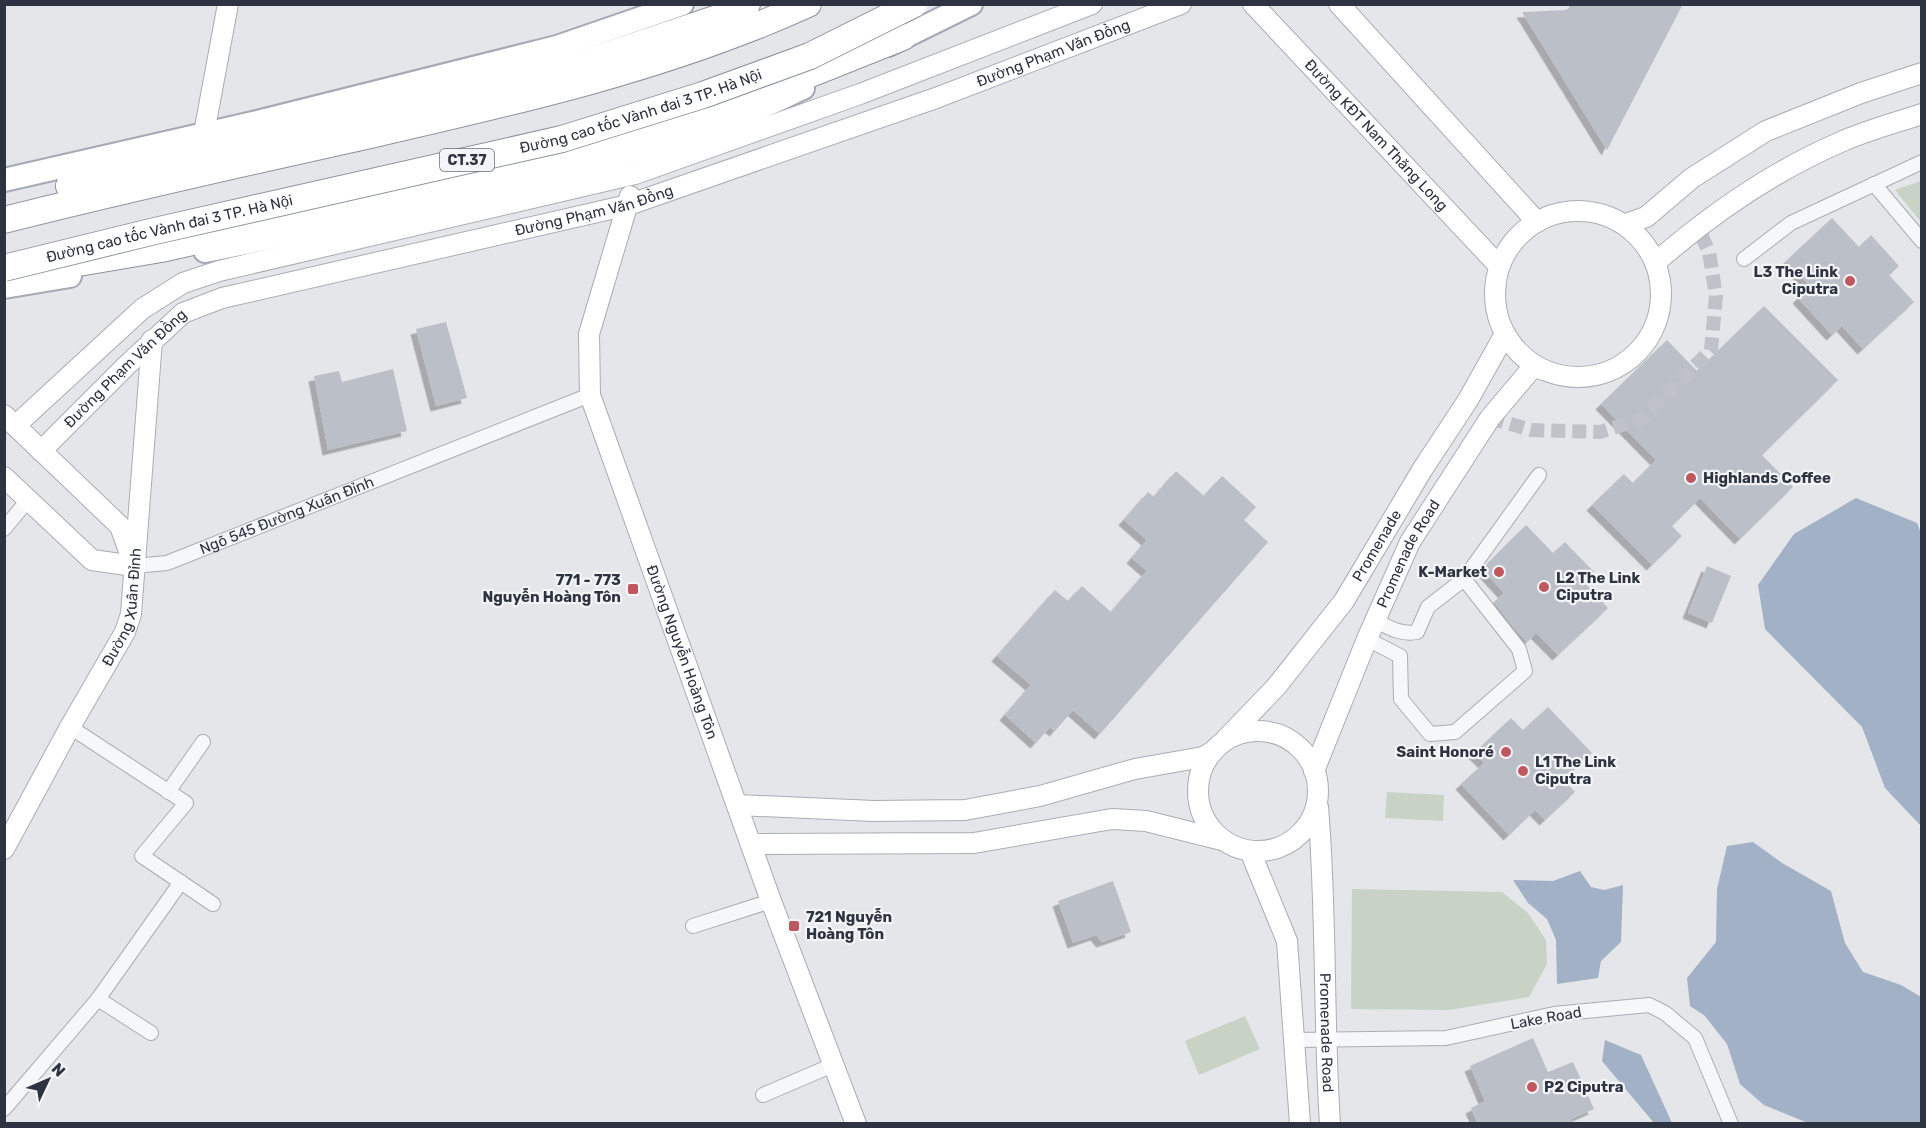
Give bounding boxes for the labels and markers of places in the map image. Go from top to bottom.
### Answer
place label: L3 The Link Ciputra [1754,263,1838,298]
marker: L3 The Link Ciputra [1843,274,1857,288]
place label: Highlands Coffee [1703,469,1831,487]
marker: Highlands Coffee [1684,471,1698,485]
place label: K-Market [1418,563,1487,581]
marker: K-Market [1492,565,1506,579]
place label: L2 The Link Ciputra [1556,569,1641,604]
place label: 771 - 773 Nguyễn Hoàng Tôn [483,571,621,606]
marker: L2 The Link Ciputra [1537,580,1551,594]
marker: 771 - 773 Nguyễn Hoàng Tôn [626,582,640,596]
place label: Saint Honoré [1396,743,1494,761]
marker: Saint Honoré [1499,745,1513,759]
place label: L1 The Link Ciputra [1535,753,1616,788]
marker: L1 The Link Ciputra [1516,764,1530,778]
place label: 721 Nguyễn Hoàng Tôn [806,908,892,943]
marker: 721 Nguyễn Hoàng Tôn [787,919,801,933]
place label: P2 Ciputra [1544,1078,1624,1096]
marker: P2 Ciputra [1525,1080,1539,1094]

